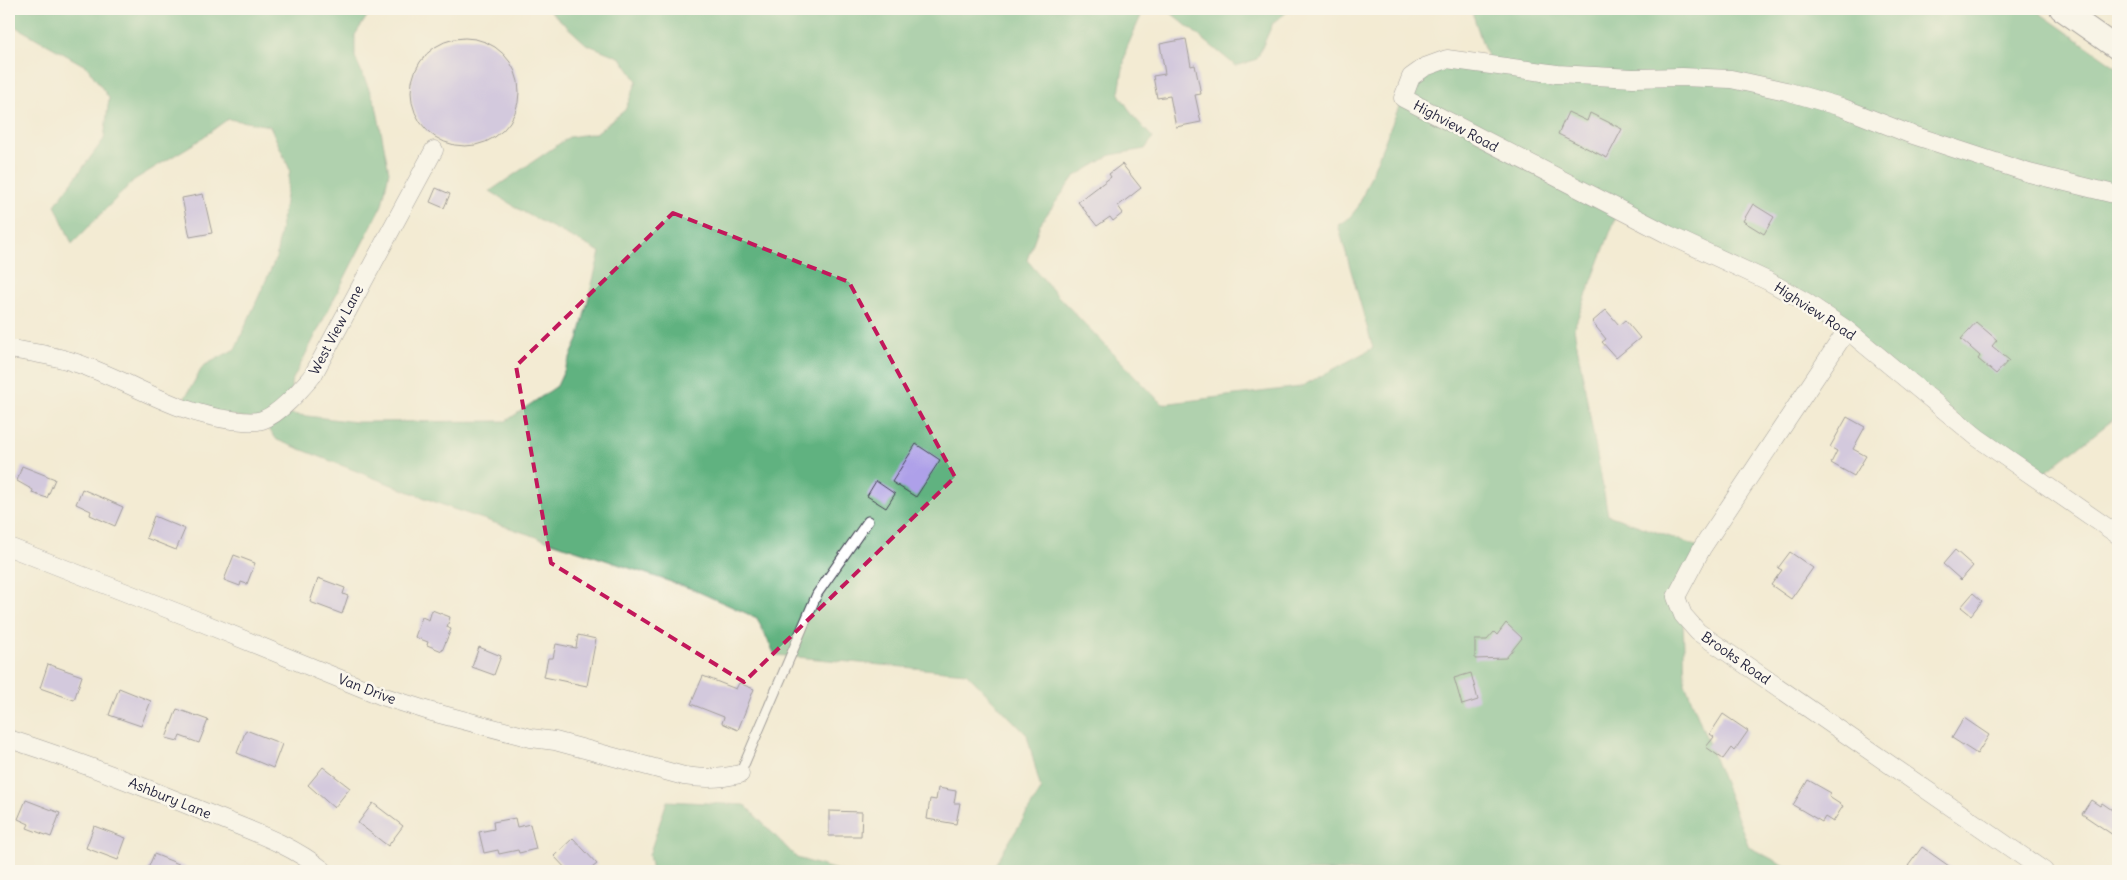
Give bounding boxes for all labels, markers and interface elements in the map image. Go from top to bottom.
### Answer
street label: Highview Road [1410,96,1502,156]
street label: Highview Road [1771,278,1859,344]
street label: West View Lane [305,282,367,378]
street label: Brooks Road [1698,628,1774,688]
street label: Van Drive [335,670,399,708]
street label: Ashbury Lane [126,773,214,823]

